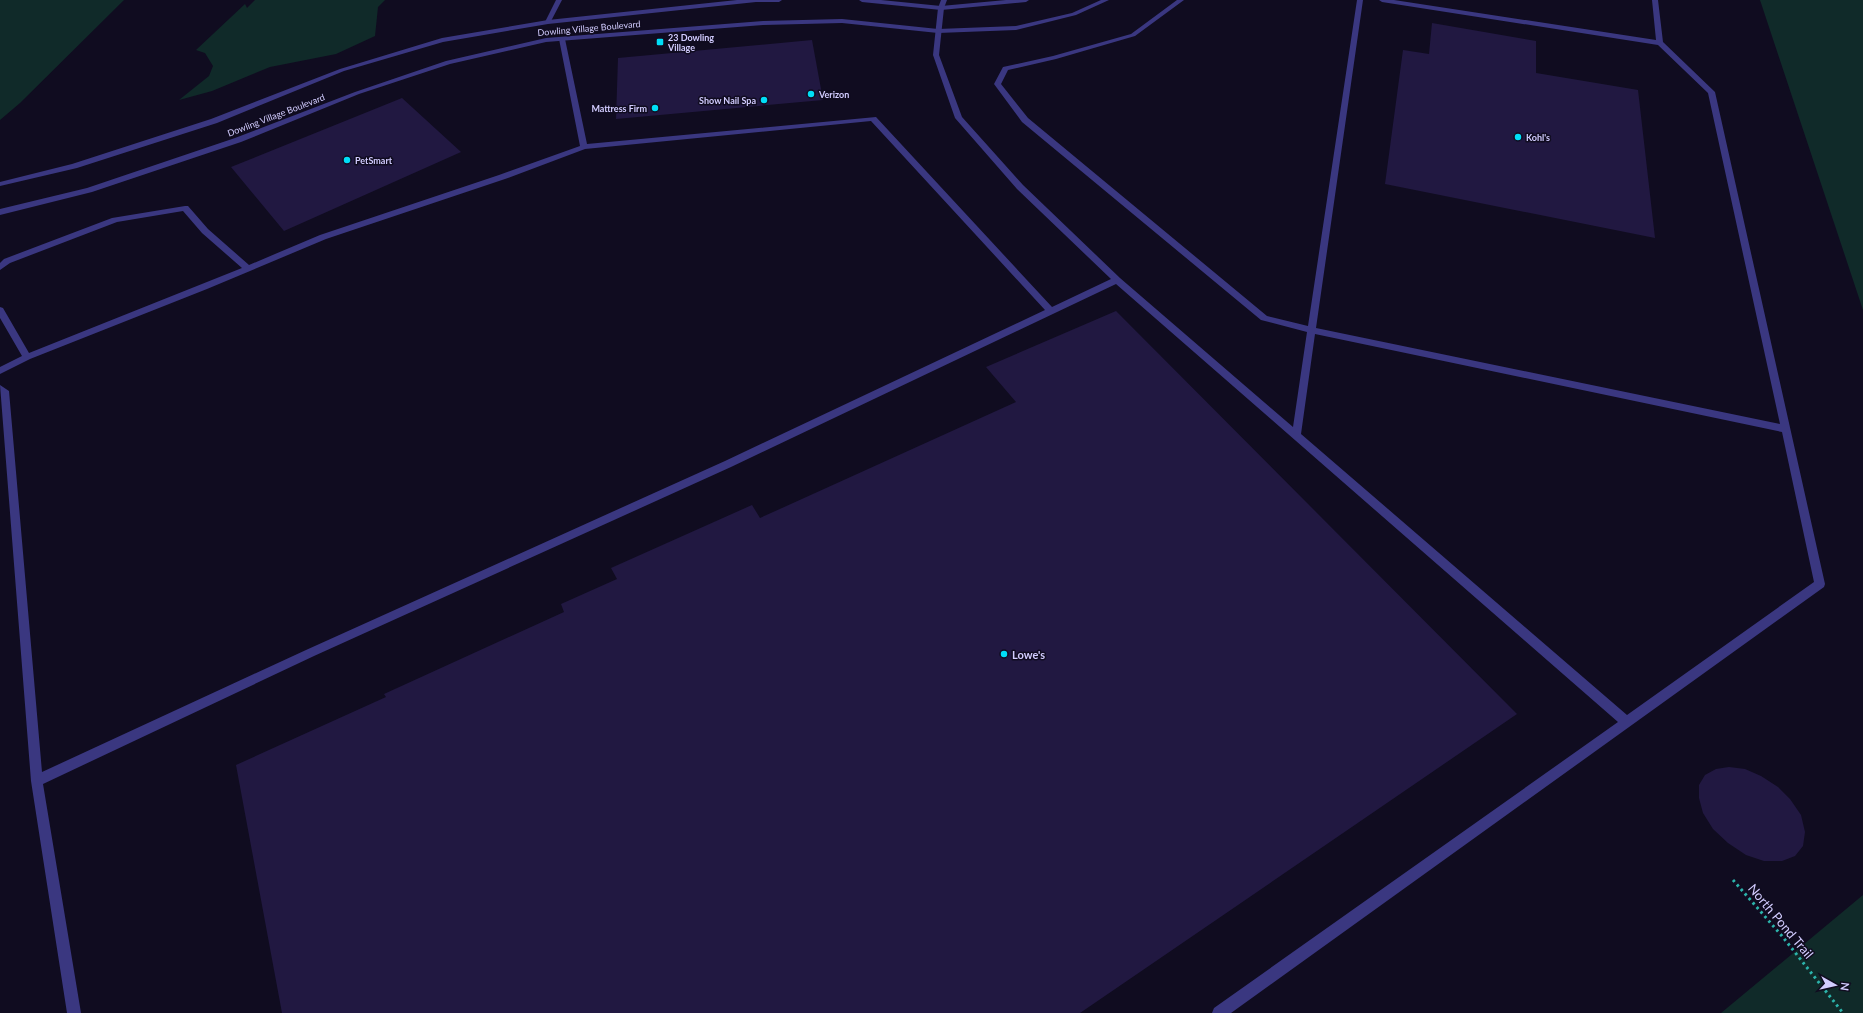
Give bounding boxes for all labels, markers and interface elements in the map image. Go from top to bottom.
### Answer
street label: Dowling Village Boulevard [537,18,641,38]
place label: 23 Dowling Village [667,32,714,53]
marker: 23 Dowling Village [655,37,665,47]
marker: Verizon [806,89,816,99]
place label: Verizon [818,89,849,100]
street label: Dowling Village Boulevard [226,91,326,139]
place label: Show Nail Spa [699,95,756,106]
marker: Show Nail Spa [759,95,769,105]
place label: Mattress Firm [591,103,647,114]
marker: Mattress Firm [650,103,660,113]
marker: Kohl's [1513,132,1523,142]
place label: Kohl's [1526,132,1550,143]
marker: PetSmart [342,155,352,165]
place label: PetSmart [355,155,393,166]
place label: Lowe's [1012,648,1045,661]
marker: Lowe's [999,649,1009,659]
street label: North Pond Trail [1745,880,1817,962]
north arrow [1815,965,1855,1005]
text: N [1838,981,1852,992]

